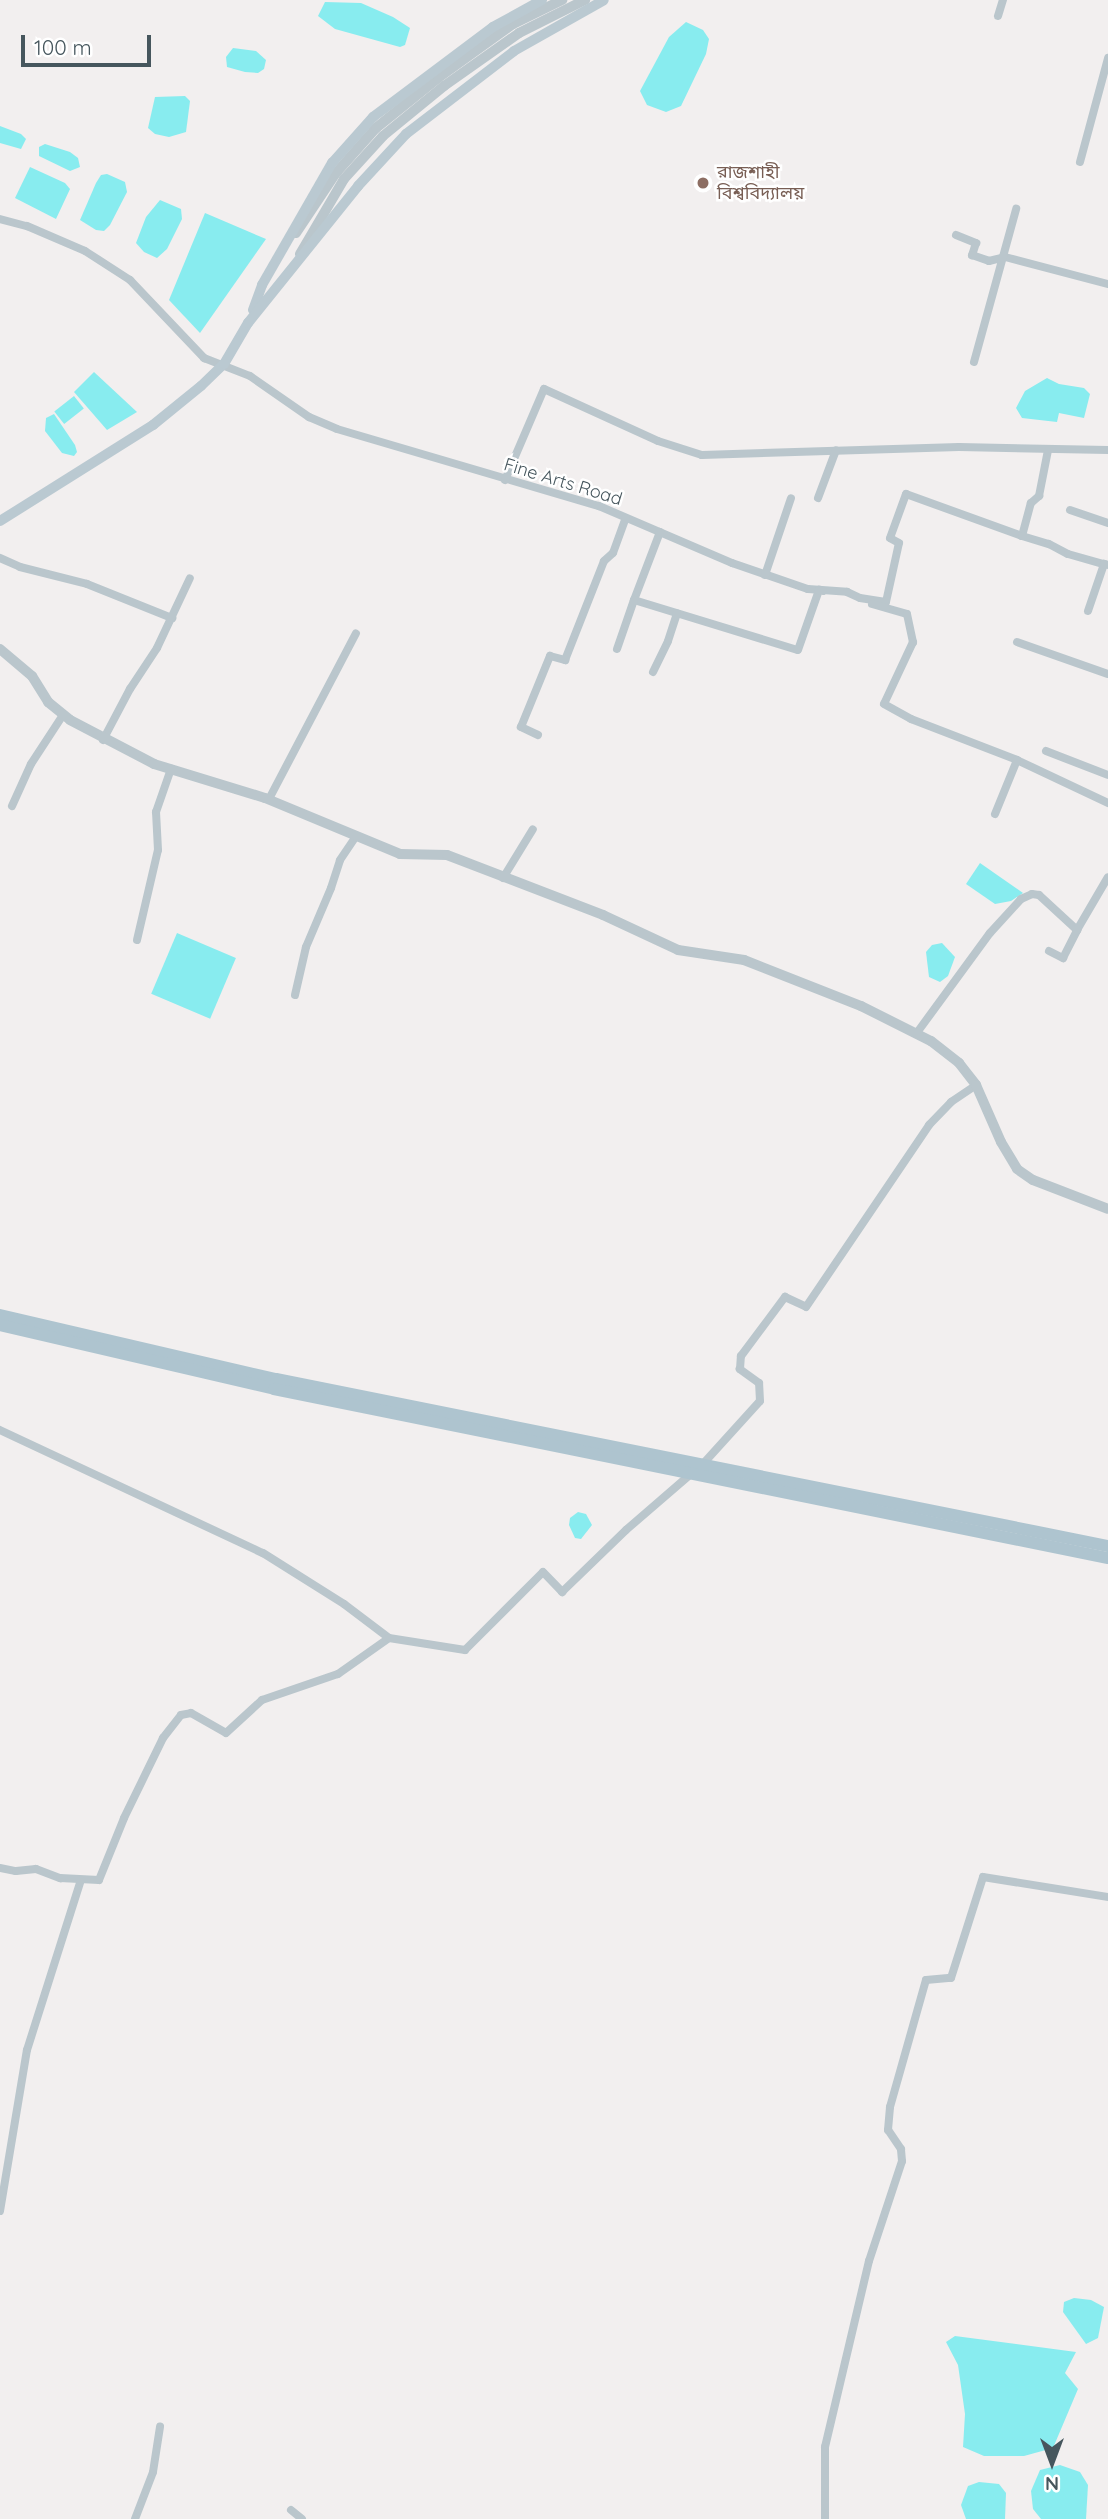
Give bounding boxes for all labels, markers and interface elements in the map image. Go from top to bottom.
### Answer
scale bar [24,21,154,65]
text: 100 m [34,34,92,60]
place label: রাজশাহী বিশ্ববিদ্যালয় [717,162,804,204]
marker: রাজশাহী বিশ্ববিদ্যালয় [695,175,711,191]
street label: Fine Arts Road [501,454,625,510]
north arrow [1017,2428,1087,2498]
text: N [1045,2472,1059,2496]

